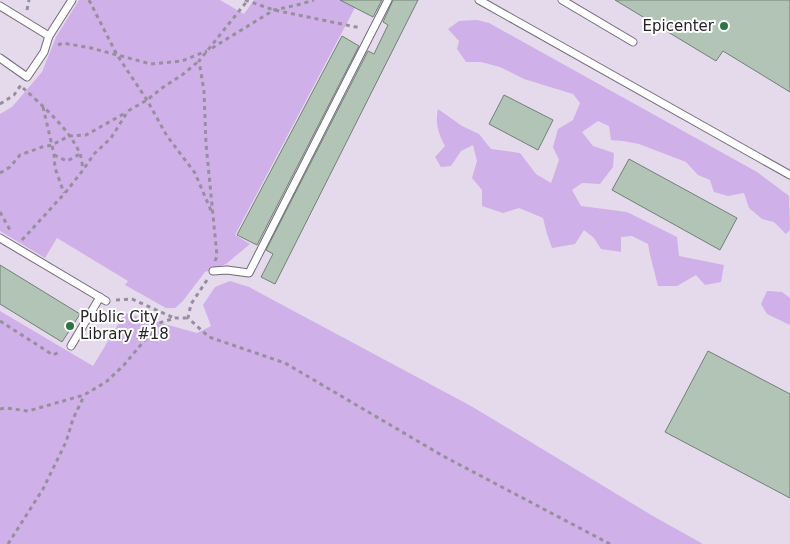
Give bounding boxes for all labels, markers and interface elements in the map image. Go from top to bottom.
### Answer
place label: Epicenter [643,17,715,35]
marker: Epicenter [718,20,730,32]
place label: Public City Library #18 [80,308,169,343]
marker: Public City Library #18 [64,320,76,332]

